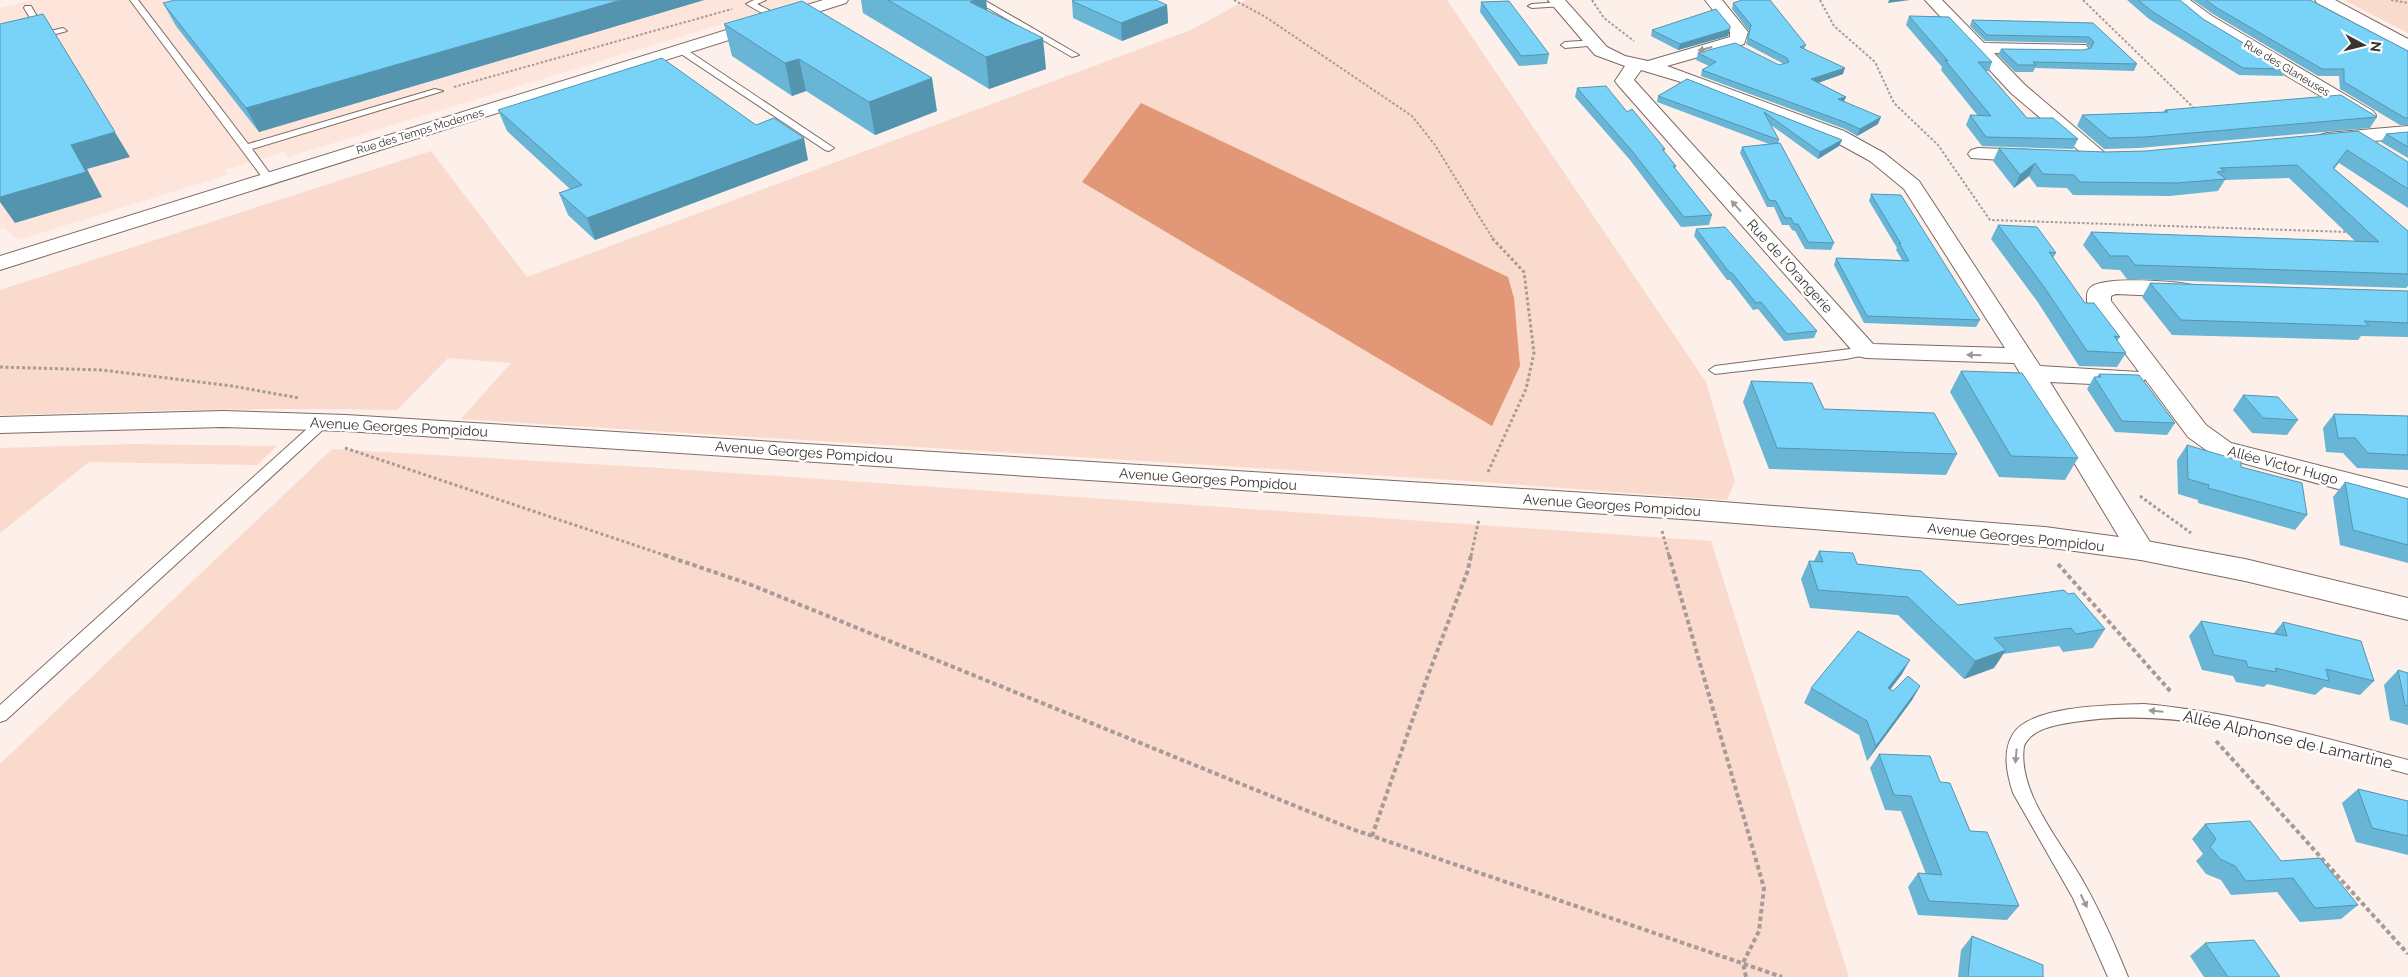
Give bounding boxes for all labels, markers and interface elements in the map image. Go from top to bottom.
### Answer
north arrow [2338,20,2388,70]
street label: Rue des Glaneuses [2242,38,2332,99]
text: N [2367,40,2384,53]
one-way arrow [1698,46,1713,54]
street label: Rue des Temps Modernes [355,106,485,157]
one-way arrow [1731,200,1742,212]
street label: Rue de l'Orangerie [1744,216,1836,316]
one-way arrow [1965,350,1981,358]
street label: Avenue Georges Pompidou [310,414,488,440]
street label: Avenue Georges Pompidou [715,438,893,466]
street label: Allée Victor Hugo [2226,443,2340,487]
street label: Avenue Georges Pompidou [1119,465,1297,493]
street label: Avenue Georges Pompidou [1523,491,1701,519]
street label: Avenue Georges Pompidou [1927,520,2105,554]
street label: Allée Alphonse de Lamartine [2181,706,2394,773]
one-way arrow [2147,707,2163,715]
one-way arrow [2011,748,2019,764]
one-way arrow [2080,893,2089,908]

